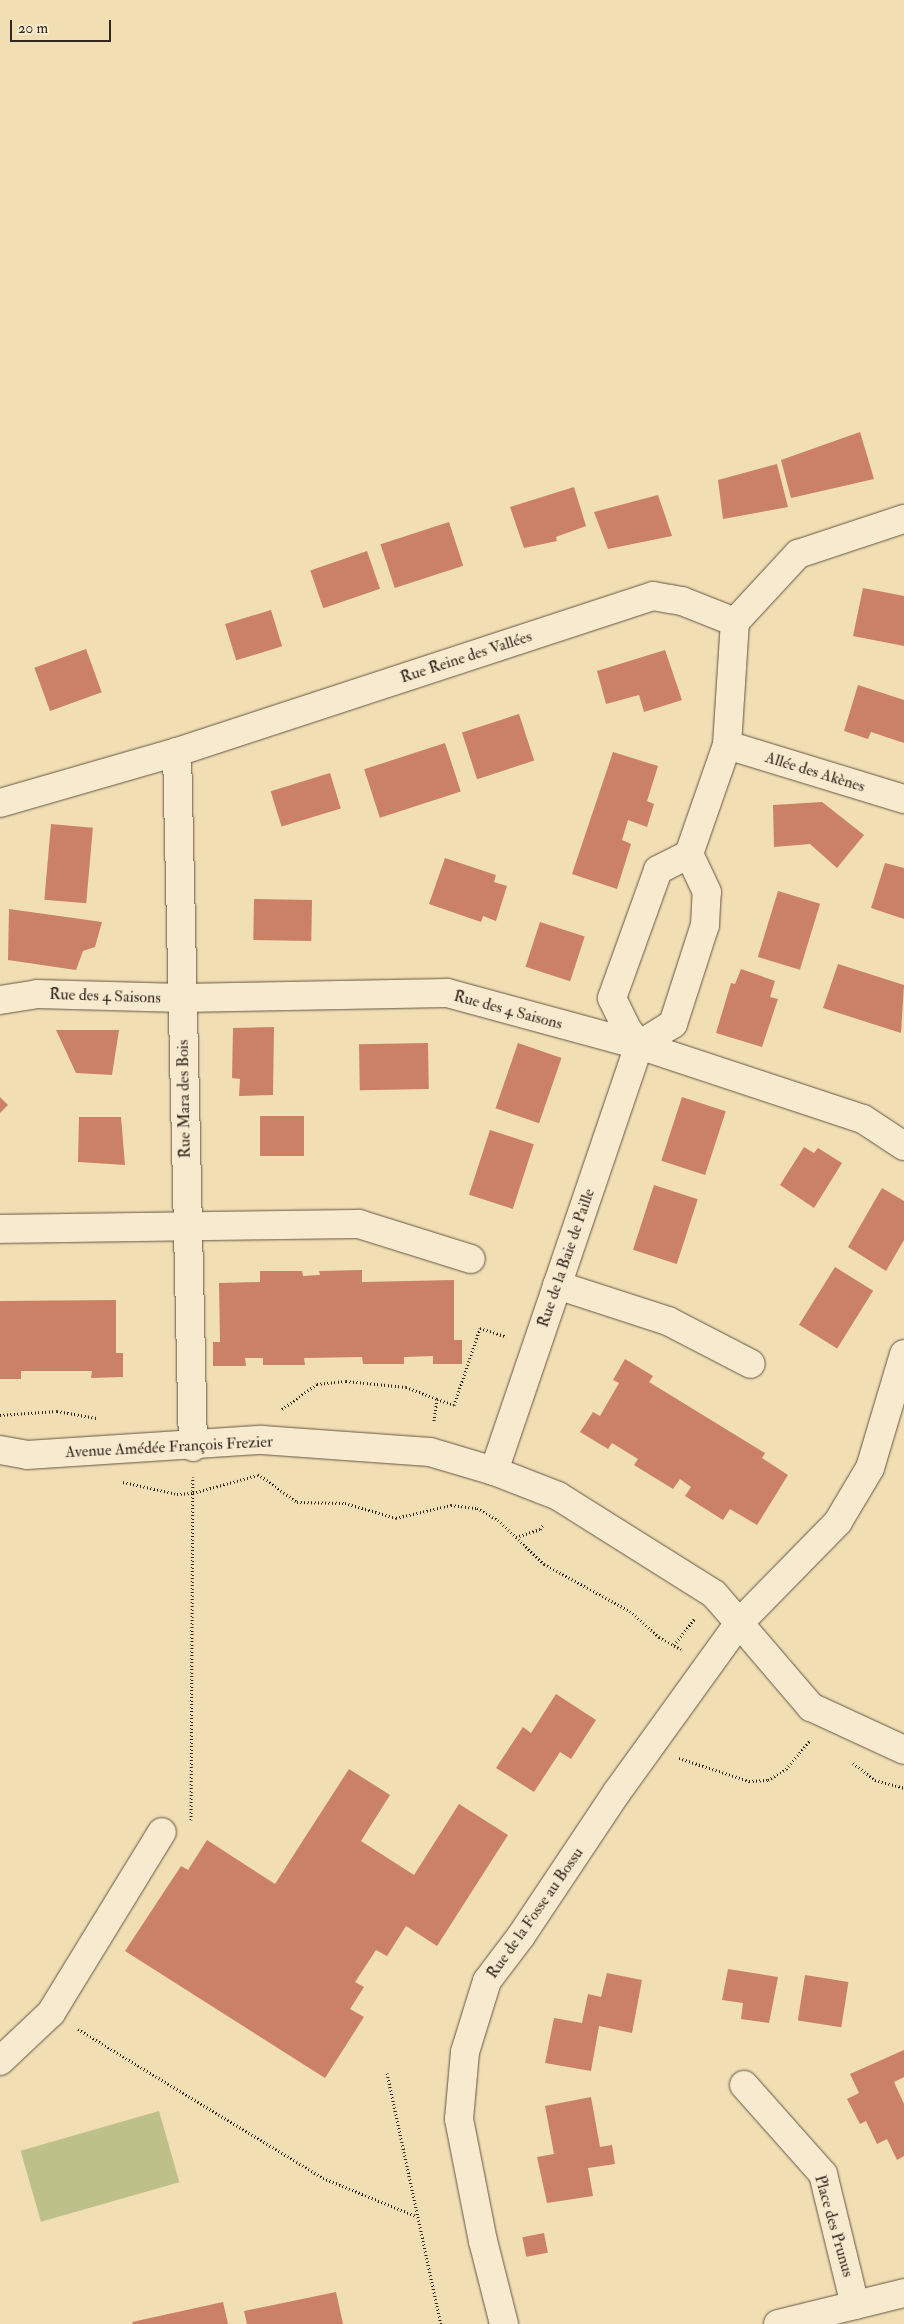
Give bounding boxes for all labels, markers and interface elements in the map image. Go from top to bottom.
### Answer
scale bar [12,10,114,42]
text: 20 m [18,19,48,38]
street label: Rue Reine des Vallées [398,627,534,687]
street label: Allée des Akènes [763,748,867,796]
street label: Rue des 4 Saisons [49,984,161,1008]
street label: Rue des 4 Saisons [452,986,564,1034]
street label: Rue Mara des Bois [173,1039,195,1159]
street label: Rue de la Baie de Paille [533,1186,599,1330]
street label: Avenue Amédée François Frezier [65,1432,273,1462]
street label: Rue de la Fosse au Bossu [483,1844,587,1982]
street label: Place des Prunus [810,2173,858,2279]

